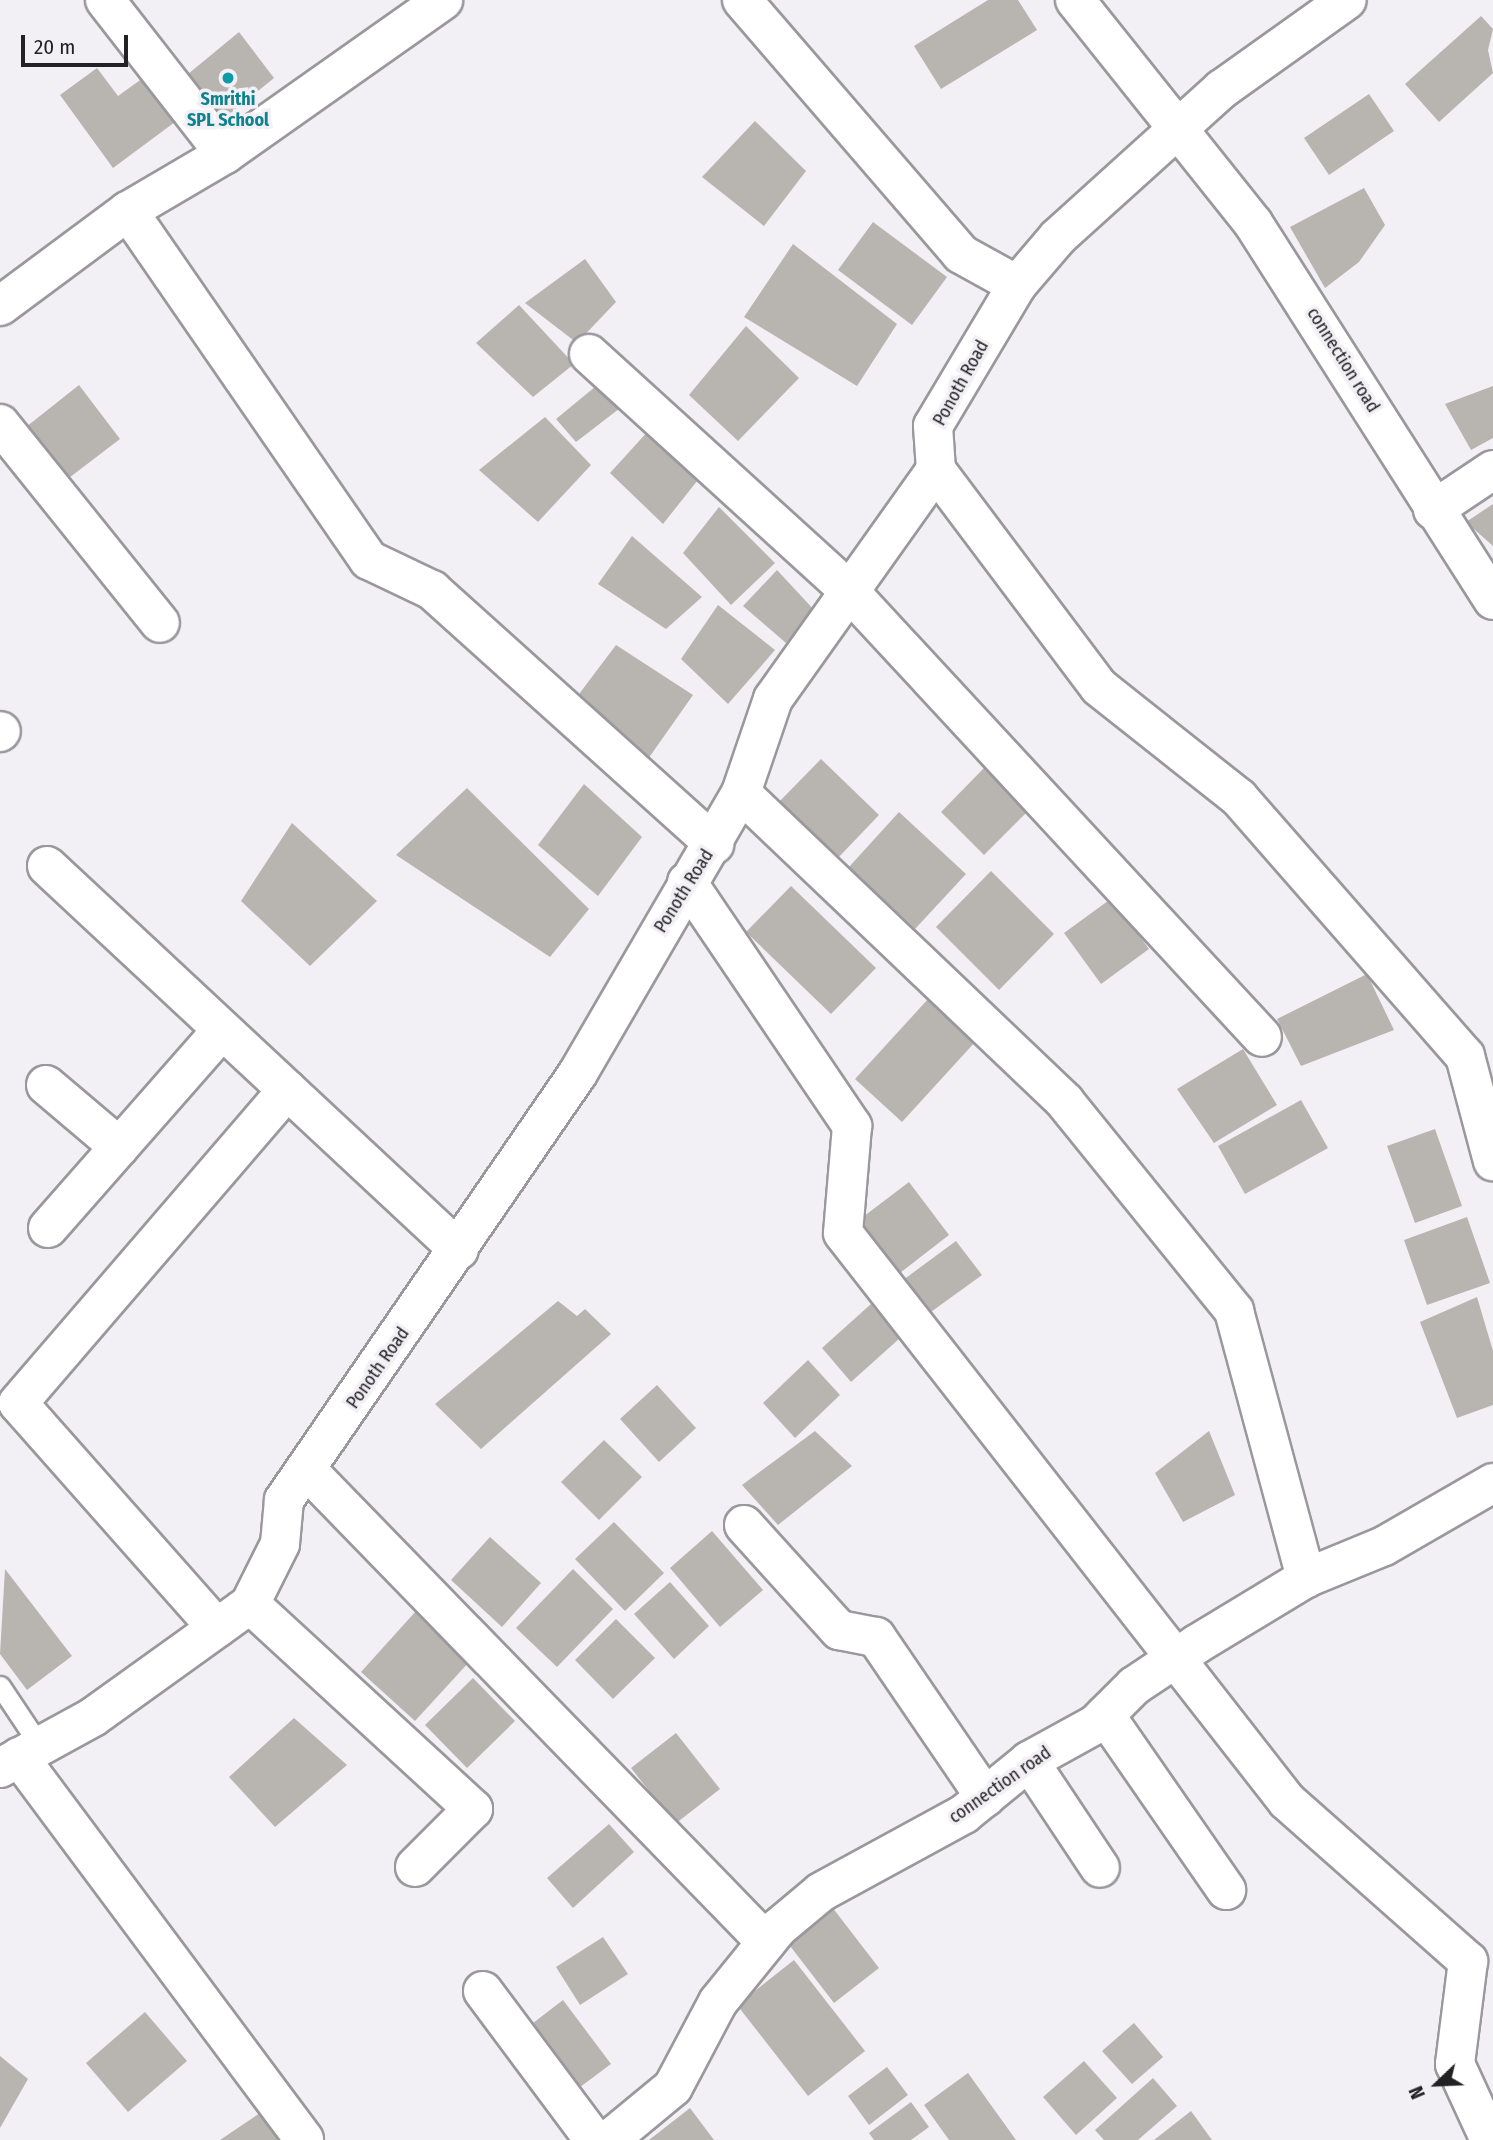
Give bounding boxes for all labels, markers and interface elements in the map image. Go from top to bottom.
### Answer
scale bar [24,21,131,65]
text: 20 m [34,34,75,60]
marker: Smrithi SPL School [220,70,236,86]
place label: Smrithi SPL School [187,89,269,132]
street label: connection road [1302,304,1384,416]
street label: Ponoth Road [929,337,993,429]
street label: Ponoth Road [650,845,718,937]
street label: Ponoth Road [342,1323,414,1413]
street label: connection road [945,1742,1055,1828]
north arrow [1402,2049,1472,2119]
text: N [1404,2083,1430,2102]

